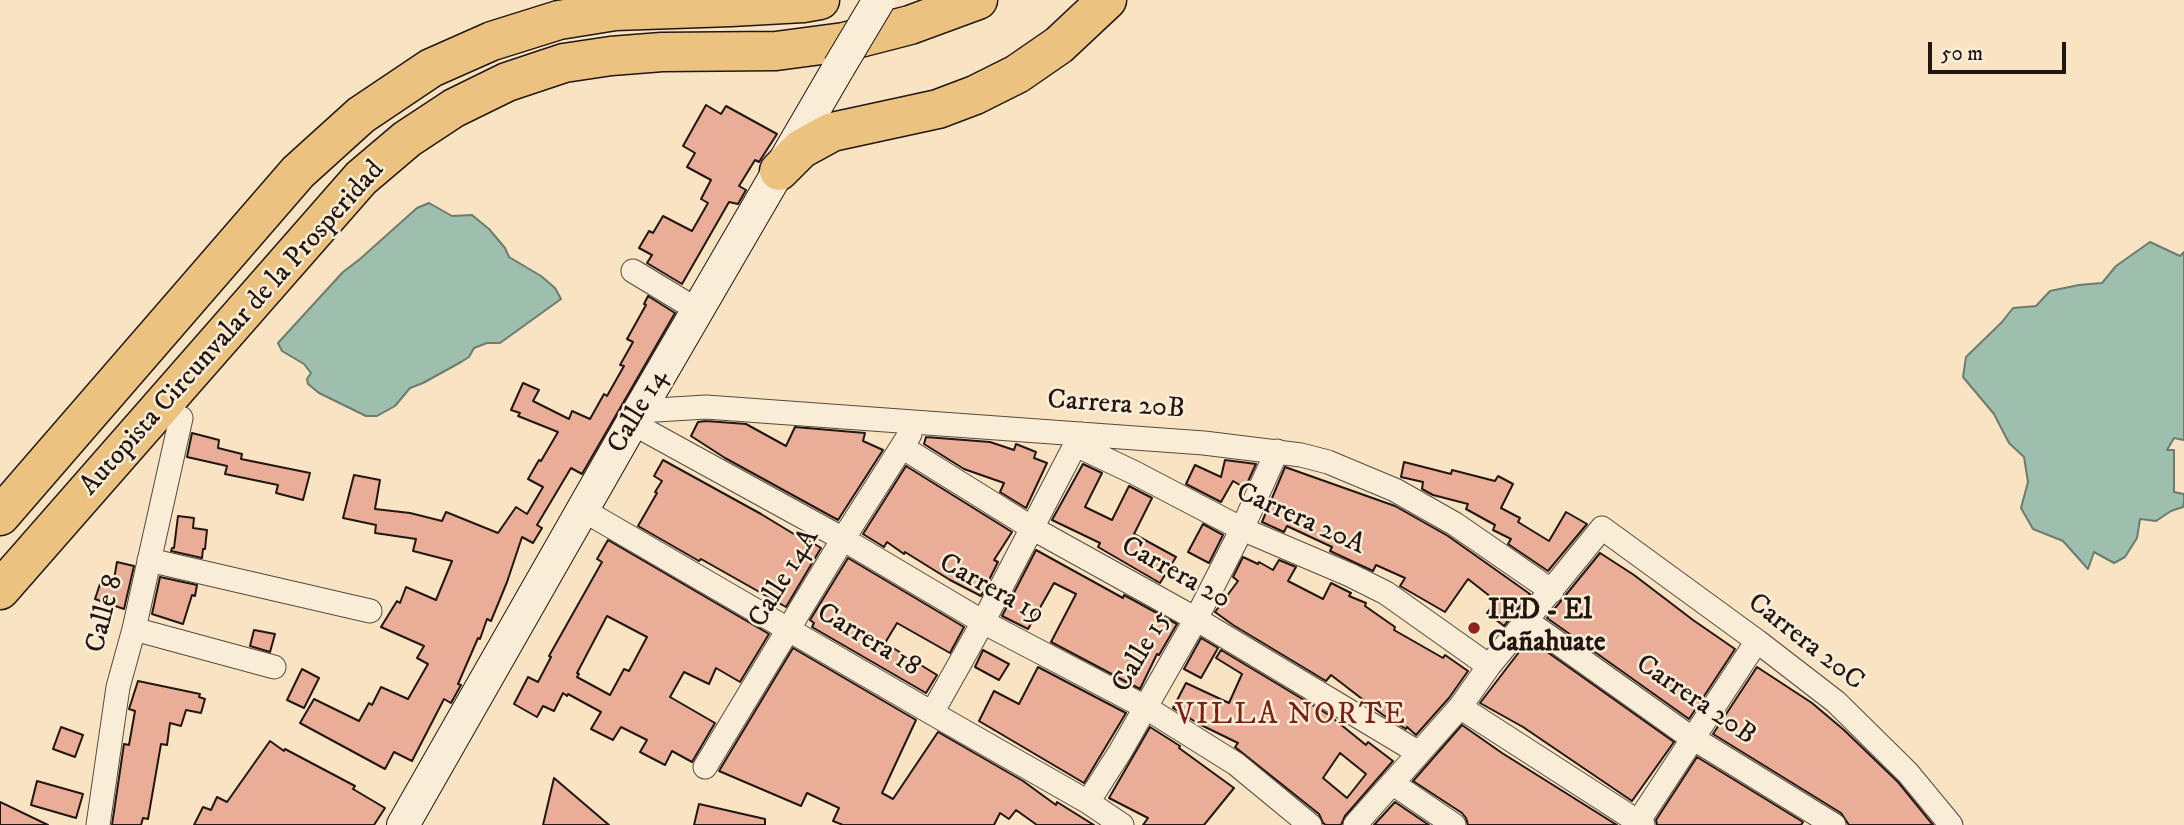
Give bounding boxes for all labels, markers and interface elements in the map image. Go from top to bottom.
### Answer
scale bar [1932,28,2070,72]
text: 50 m [1941,41,1983,67]
street label: Autopista Circunvalar de la Prosperidad [74,155,392,503]
street label: Calle 14 [602,364,676,460]
street label: Carrera 20B [1046,384,1186,428]
street label: Carrera 20A [1230,477,1370,563]
street label: Calle 14A [743,524,827,634]
street label: Carrera 20 [1114,530,1236,618]
street label: Carrera 19 [932,547,1050,633]
street label: Calle 8 [80,572,132,656]
street label: Carrera 20C [1740,587,1870,699]
place label: IED - El Cañahuate [1488,595,1606,661]
street label: Carrera 18 [810,597,926,685]
street label: Calle 15 [1106,605,1180,699]
marker: IED - El Cañahuate [1466,620,1482,636]
street label: Carrera 20B [1628,649,1762,753]
district label: VILLA NORTE [1176,699,1406,735]

